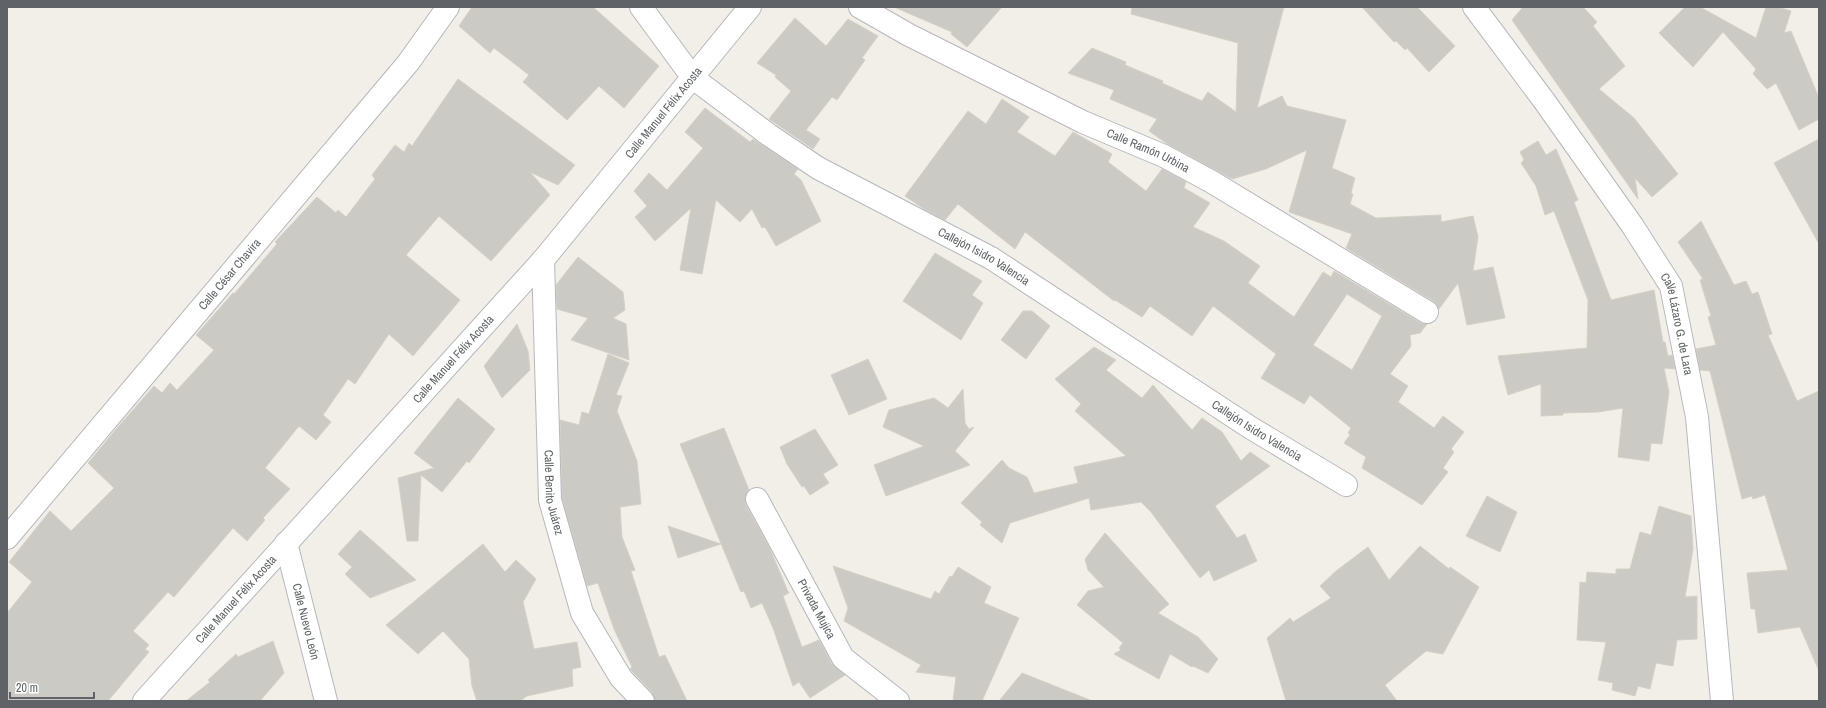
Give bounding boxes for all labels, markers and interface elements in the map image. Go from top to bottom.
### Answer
street label: Calle Manuel Félix Acosta [621,63,706,162]
street label: Calle Ramón Urbina [1104,125,1193,177]
street label: Callejón Isidro Valencia [935,224,1033,289]
street label: Calle César Chavira [195,235,265,313]
street label: Calle Lázaro G. de Lara [1657,270,1697,377]
street label: Calle Manuel Félix Acosta [409,311,498,407]
street label: Callejón Isidro Valencia [1209,396,1305,465]
street label: Calle Benito Juárez [541,450,568,537]
street label: Calle Manuel Félix Acosta [192,552,280,647]
street label: Privada Mujica [794,576,839,642]
street label: Calle Nuevo León [289,582,323,661]
scale bar [10,674,94,700]
text: 20 m [16,680,38,696]

